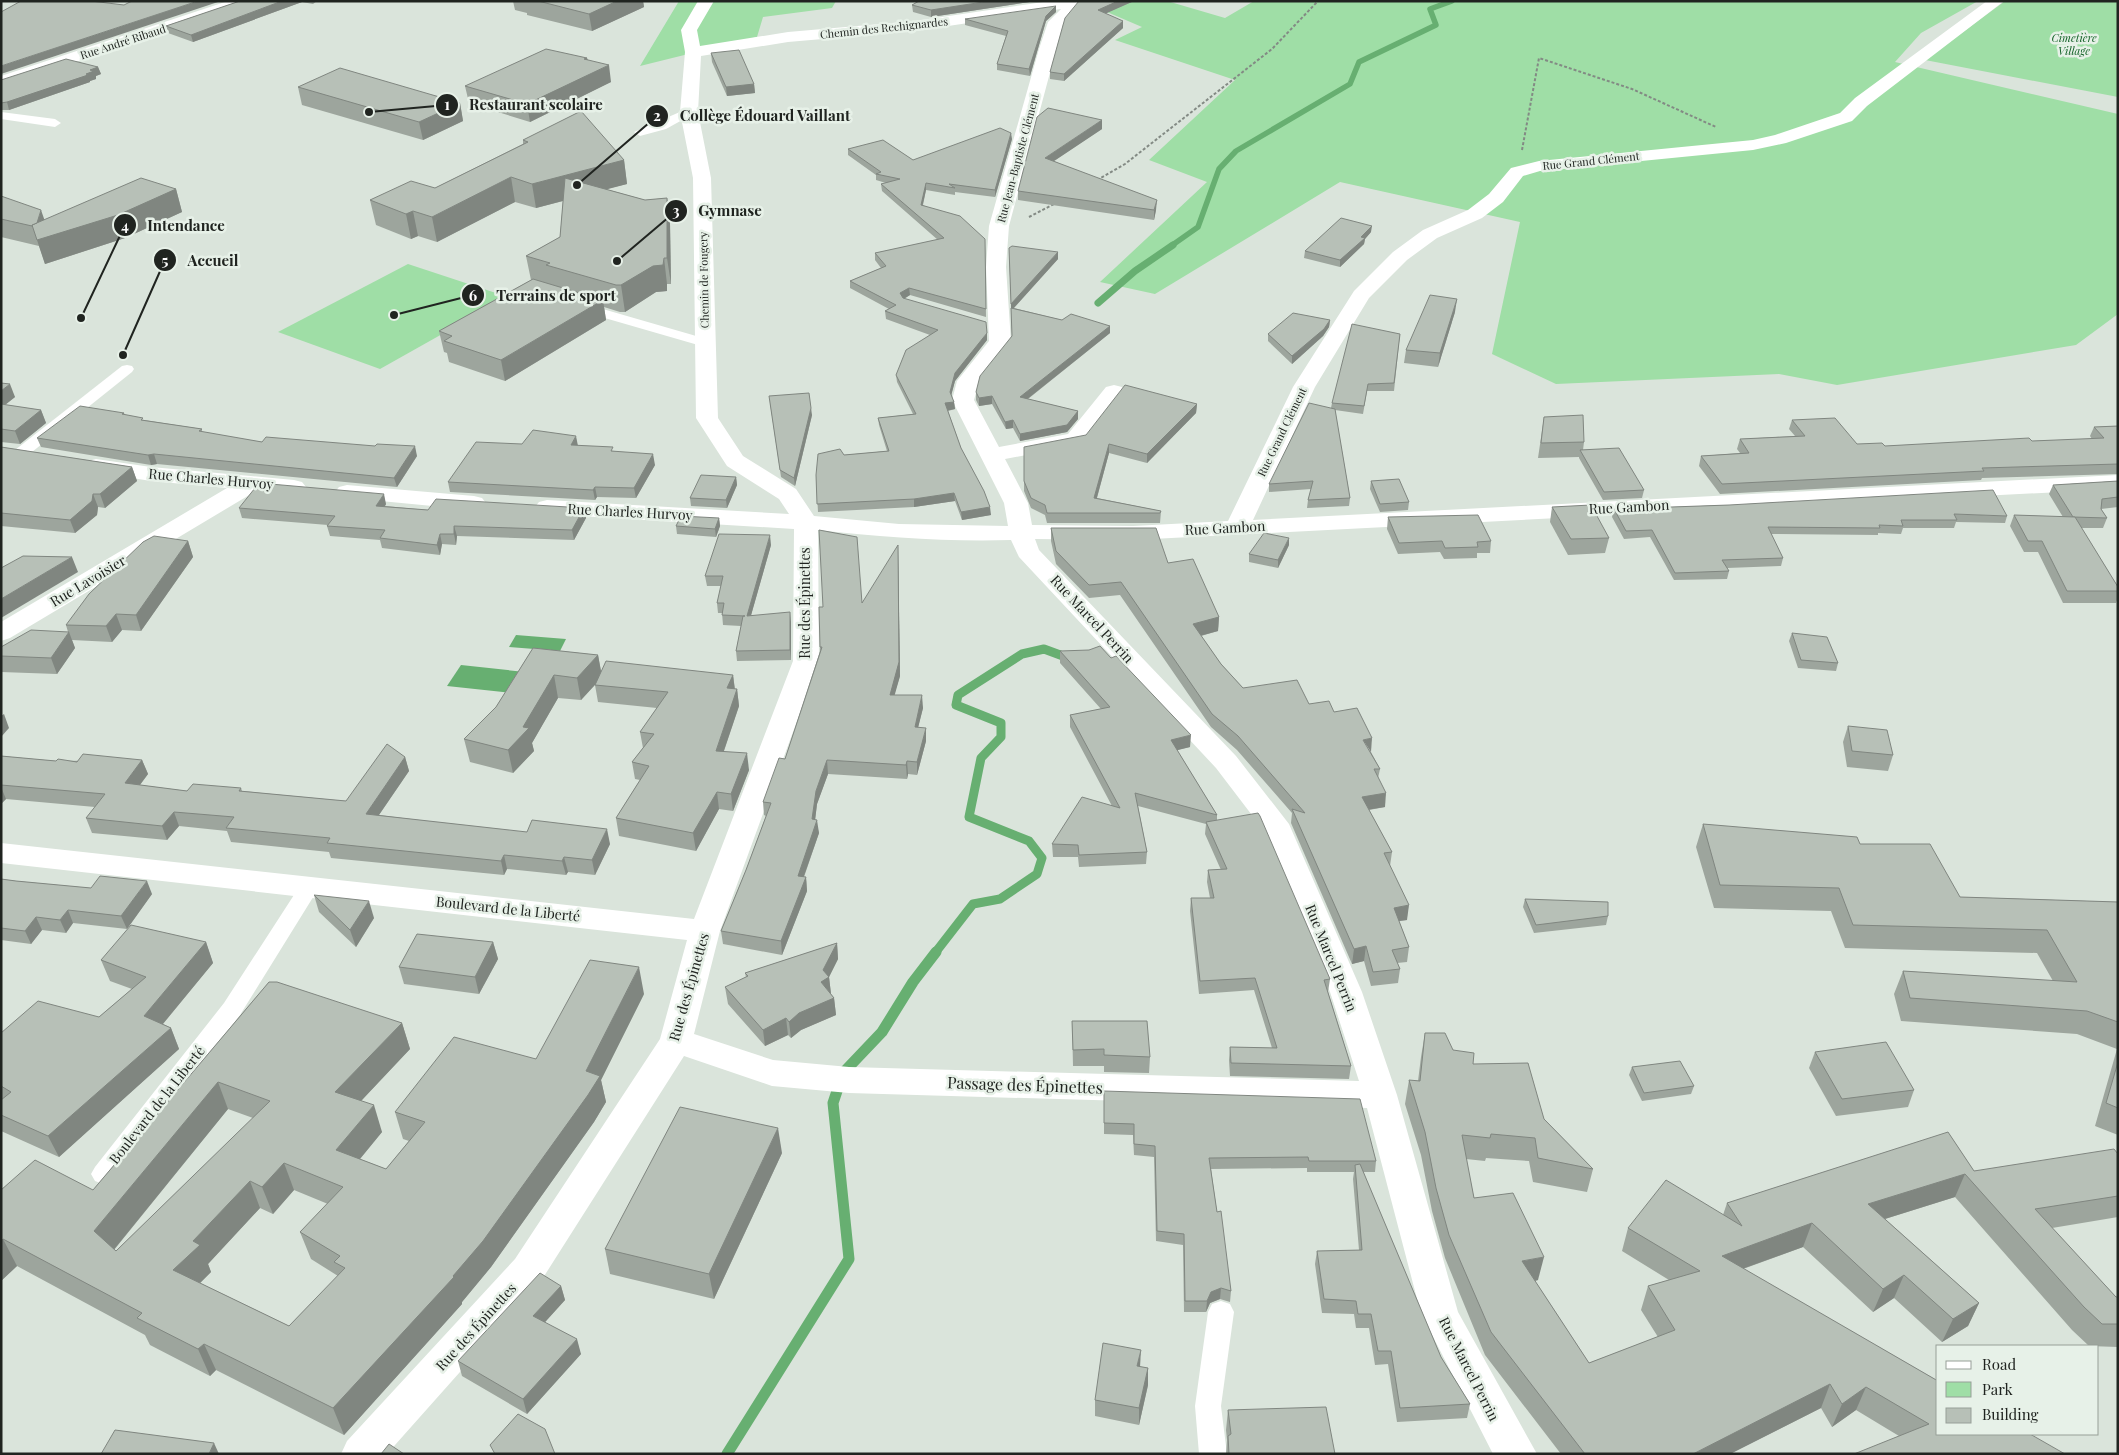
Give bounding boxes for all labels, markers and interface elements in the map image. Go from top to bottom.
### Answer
street label: Chemin des Rechignardes [819,13,949,42]
street label: Rue André Ribaud [78,20,168,62]
park label: Cimetière Village [2051,30,2097,58]
callout: Restaurant scolaire [434,90,613,120]
street label: Rue Jean-Baptiste Clément [993,92,1042,224]
text: 1 [444,94,450,114]
text: Restaurant scolaire [469,94,603,114]
callout: Collège Édouard Vaillant [645,101,861,131]
text: 2 [653,105,661,125]
text: Collège Édouard Vaillant [680,105,851,125]
street label: Rue Grand Clément [1542,148,1640,173]
callout: Gymnase [663,196,772,226]
text: 3 [672,200,680,220]
text: Gymnase [698,200,762,220]
callout: Intendance [112,210,235,240]
text: 4 [121,215,129,235]
text: Intendance [147,215,225,235]
street label: Chemin de Fougery [695,231,712,328]
callout: Accueil [153,245,249,275]
text: 5 [162,250,169,270]
text: Accueil [187,250,239,270]
callout: Terrains de sport [461,280,625,310]
text: 6 [469,285,477,305]
text: Terrains de sport [496,285,617,305]
street label: Rue Grand Clément [1253,385,1310,479]
street label: Rue Charles Hurvoy [148,464,274,493]
street label: Rue Gambon [1588,495,1670,518]
street label: Rue Charles Hurvoy [567,499,693,524]
street label: Rue Gambon [1184,516,1266,539]
street label: Rue des Épinettes [795,547,814,659]
street label: Rue Lavoisier [46,550,130,611]
street label: Rue Marcel Perrin [1046,570,1139,667]
street label: Boulevard de la Liberté [435,891,581,926]
street label: Rue Marcel Perrin [1301,901,1362,1015]
street label: Rue des Épinettes [664,931,713,1043]
street label: Boulevard de la Liberté [105,1042,209,1168]
street label: Passage des Épinettes [947,1071,1103,1098]
street label: Rue des Épinettes [431,1279,520,1375]
street label: Rue Marcel Perrin [1435,1314,1504,1425]
legend [1936,1345,2099,1435]
text: Road [1982,1354,2016,1374]
text: Park [1982,1379,2014,1399]
text: Building [1982,1404,2039,1424]

